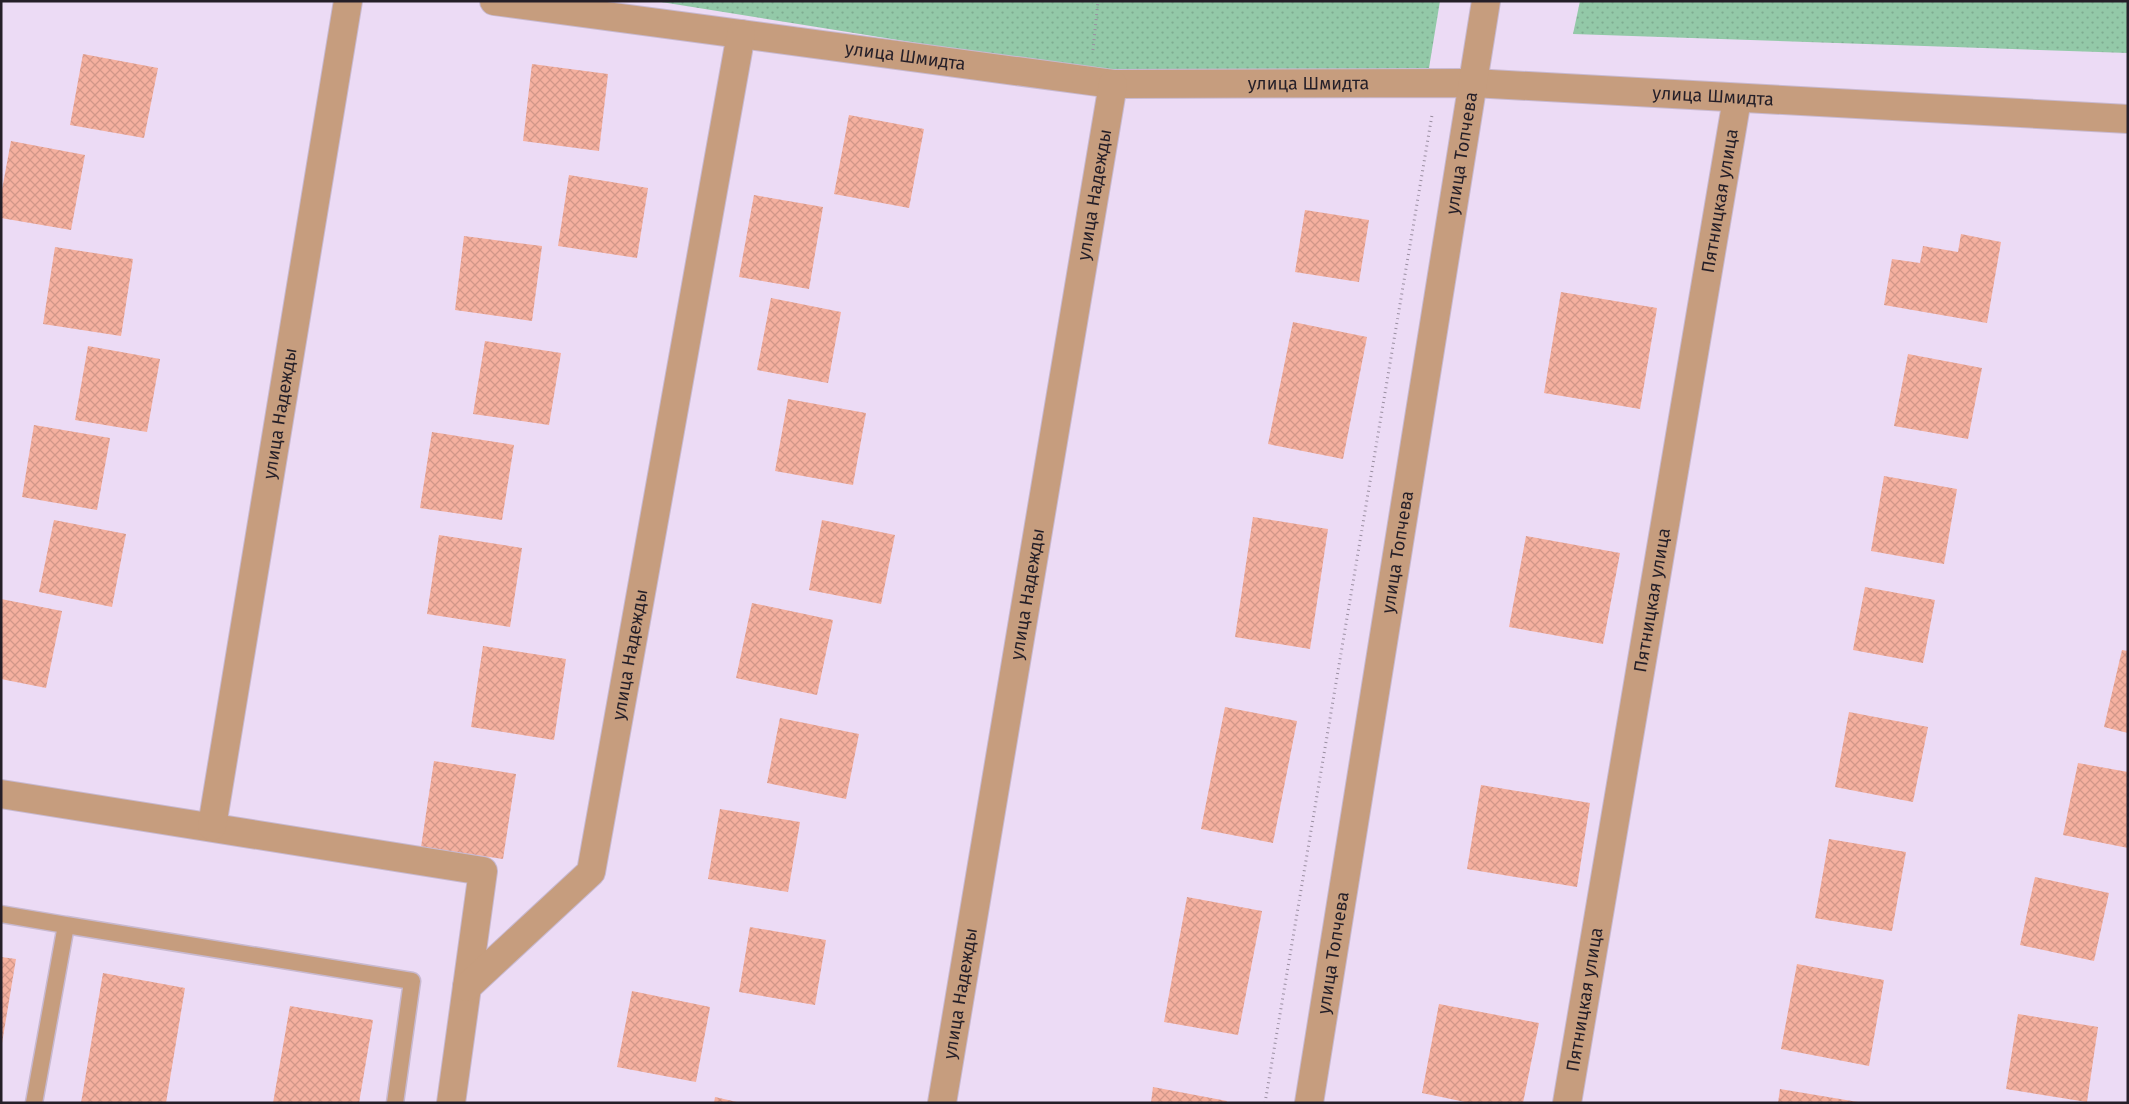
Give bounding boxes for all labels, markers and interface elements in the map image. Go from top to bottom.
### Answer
street label: улица Шмидта [844,37,967,75]
street label: улица Шмидта [1248,72,1369,95]
street label: улица Шмидта [1652,82,1774,111]
street label: улица Топчева [1441,90,1482,216]
street label: улица Надежды [1073,127,1116,262]
street label: Пятницкая улица [1697,127,1743,275]
street label: улица Надежды [258,346,302,481]
street label: улица Топчева [1377,489,1418,615]
street label: Пятницкая улица [1629,526,1675,674]
street label: улица Надежды [1006,527,1049,661]
street label: улица Надежды [607,587,652,722]
street label: улица Топчева [1312,890,1354,1016]
street label: улица Надежды [939,926,982,1061]
street label: Пятницкая улица [1561,926,1608,1073]

